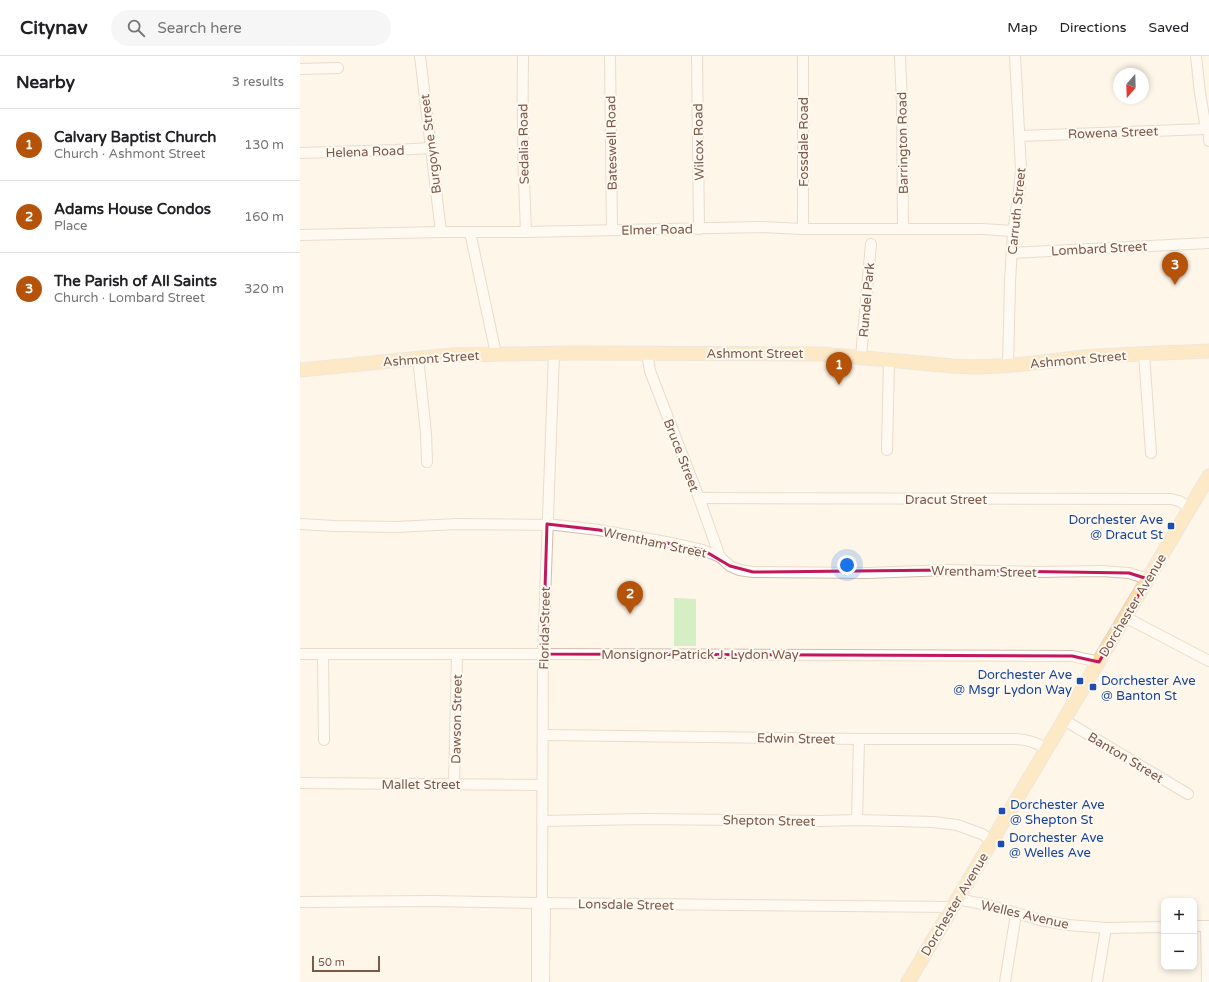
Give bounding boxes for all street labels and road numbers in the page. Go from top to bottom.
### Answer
street label: Barrington Road [894,92,912,194]
street label: Burgoyne Street [417,93,445,195]
street label: Bateswell Road [603,96,621,190]
street label: Fossdale Road [796,97,812,187]
street label: Sedalia Road [515,103,533,184]
street label: Wilcox Road [690,103,708,181]
street label: Rowena Street [1068,123,1159,143]
street label: Helena Road [325,143,405,161]
street label: Carruth Street [1004,167,1030,256]
street label: Elmer Road [621,221,693,239]
street label: Lombard Street [1051,238,1148,260]
street label: Rundel Park [856,262,878,338]
street label: Ashmont Street [707,346,804,362]
street label: Ashmont Street [382,348,480,370]
street label: Ashmont Street [1029,348,1127,372]
street label: Bruce Street [660,417,702,494]
street label: Dracut Street [905,492,987,508]
street label: Wrentham Street [601,524,708,562]
street label: Dorchester Avenue [1096,551,1170,660]
street label: Wrentham Street [931,563,1037,581]
street label: Florida Street [536,586,554,670]
street label: Monsignor Patrick J. Lydon Way [601,647,799,663]
street label: Dawson Street [448,674,466,764]
street label: Banton Street [1085,729,1166,787]
street label: Edwin Street [757,730,835,748]
street label: Mallet Street [381,777,461,793]
street label: Shepton Street [723,812,815,830]
street label: Dorchester Avenue [918,850,992,959]
street label: Lonsdale Street [578,896,674,914]
street label: Welles Avenue [979,897,1070,933]

